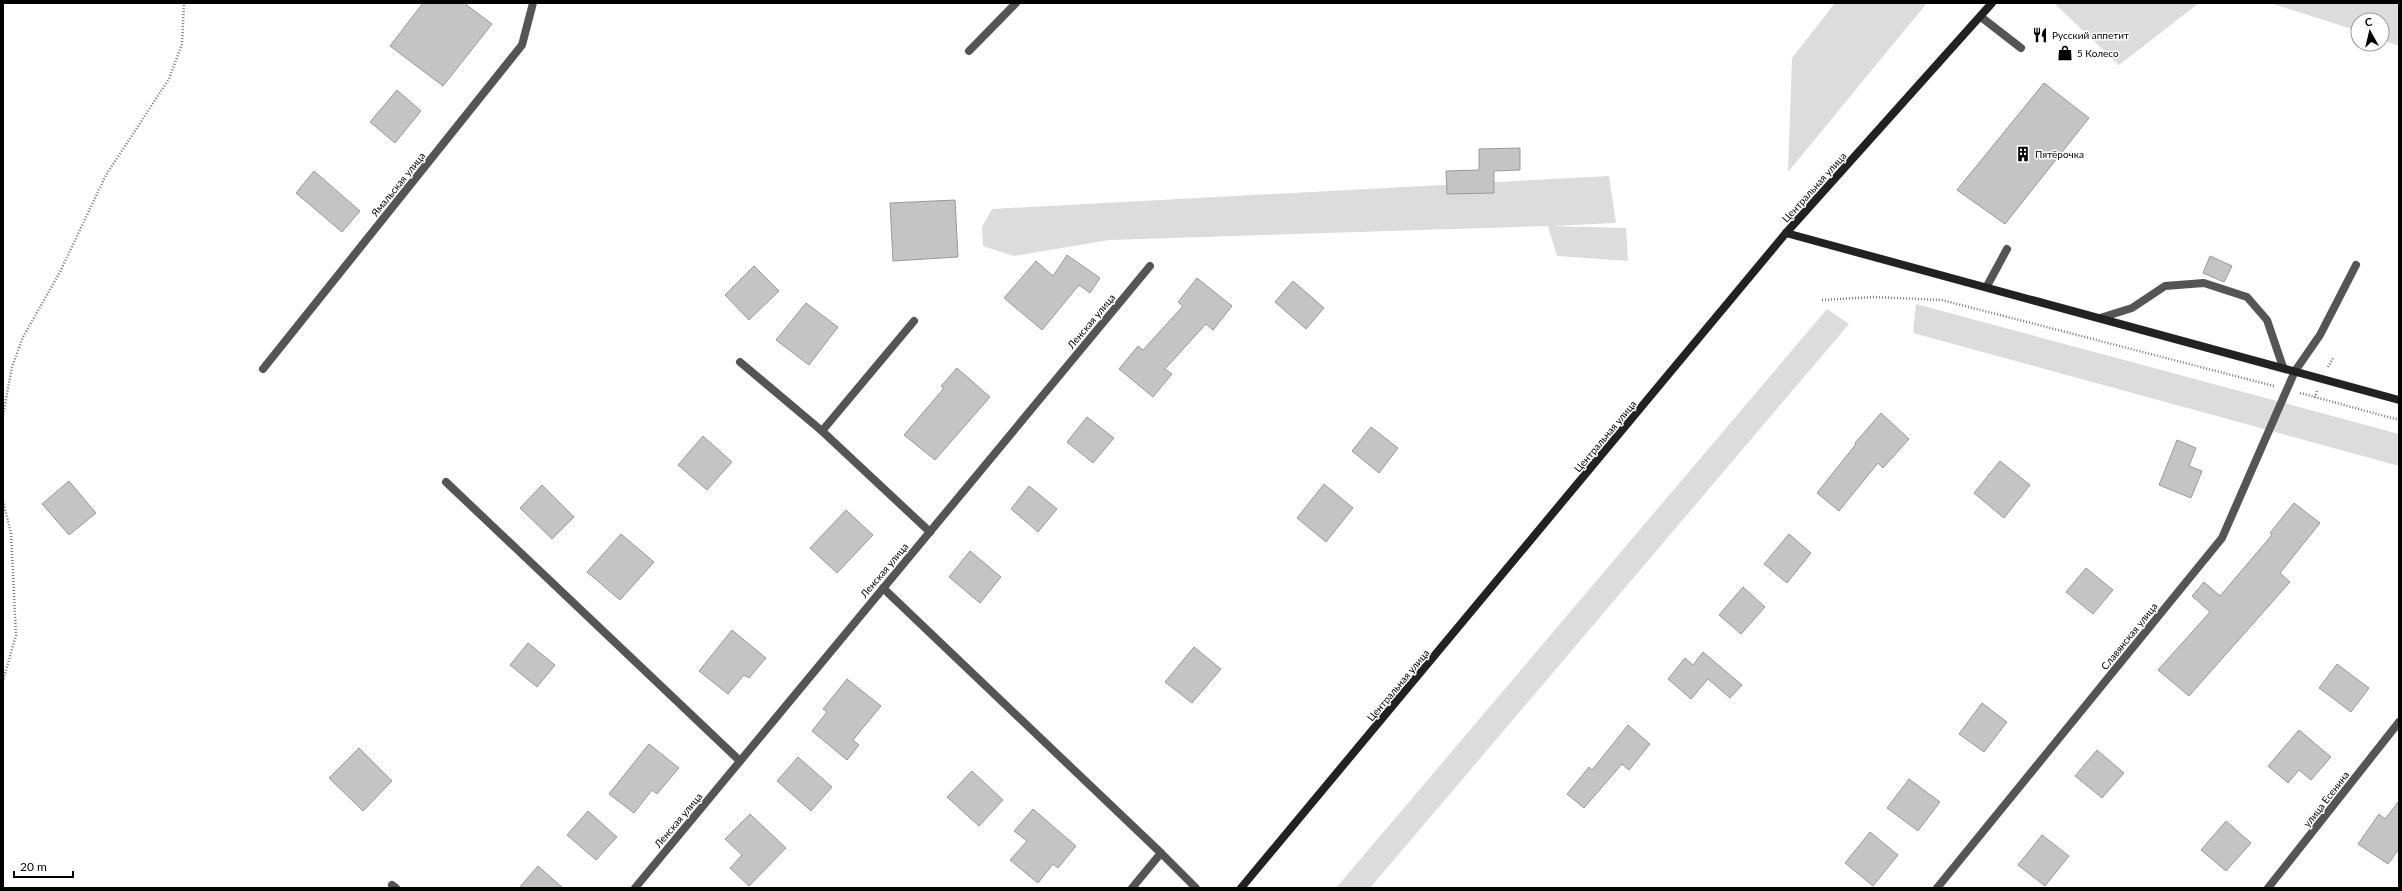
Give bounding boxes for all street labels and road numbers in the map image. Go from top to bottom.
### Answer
street label: Центральная улица [1779,149,1849,224]
street label: Ямальская улица [368,150,428,219]
street label: Ленская улица [1064,291,1117,352]
street label: Центральная улица [1571,398,1639,474]
street label: Ленская улица [857,540,910,601]
street label: Славянская улица [2098,600,2160,672]
street label: Центральная улица [1364,647,1432,723]
street label: улица Есенина [2301,769,2351,829]
street label: Ленская улица [651,790,704,851]

